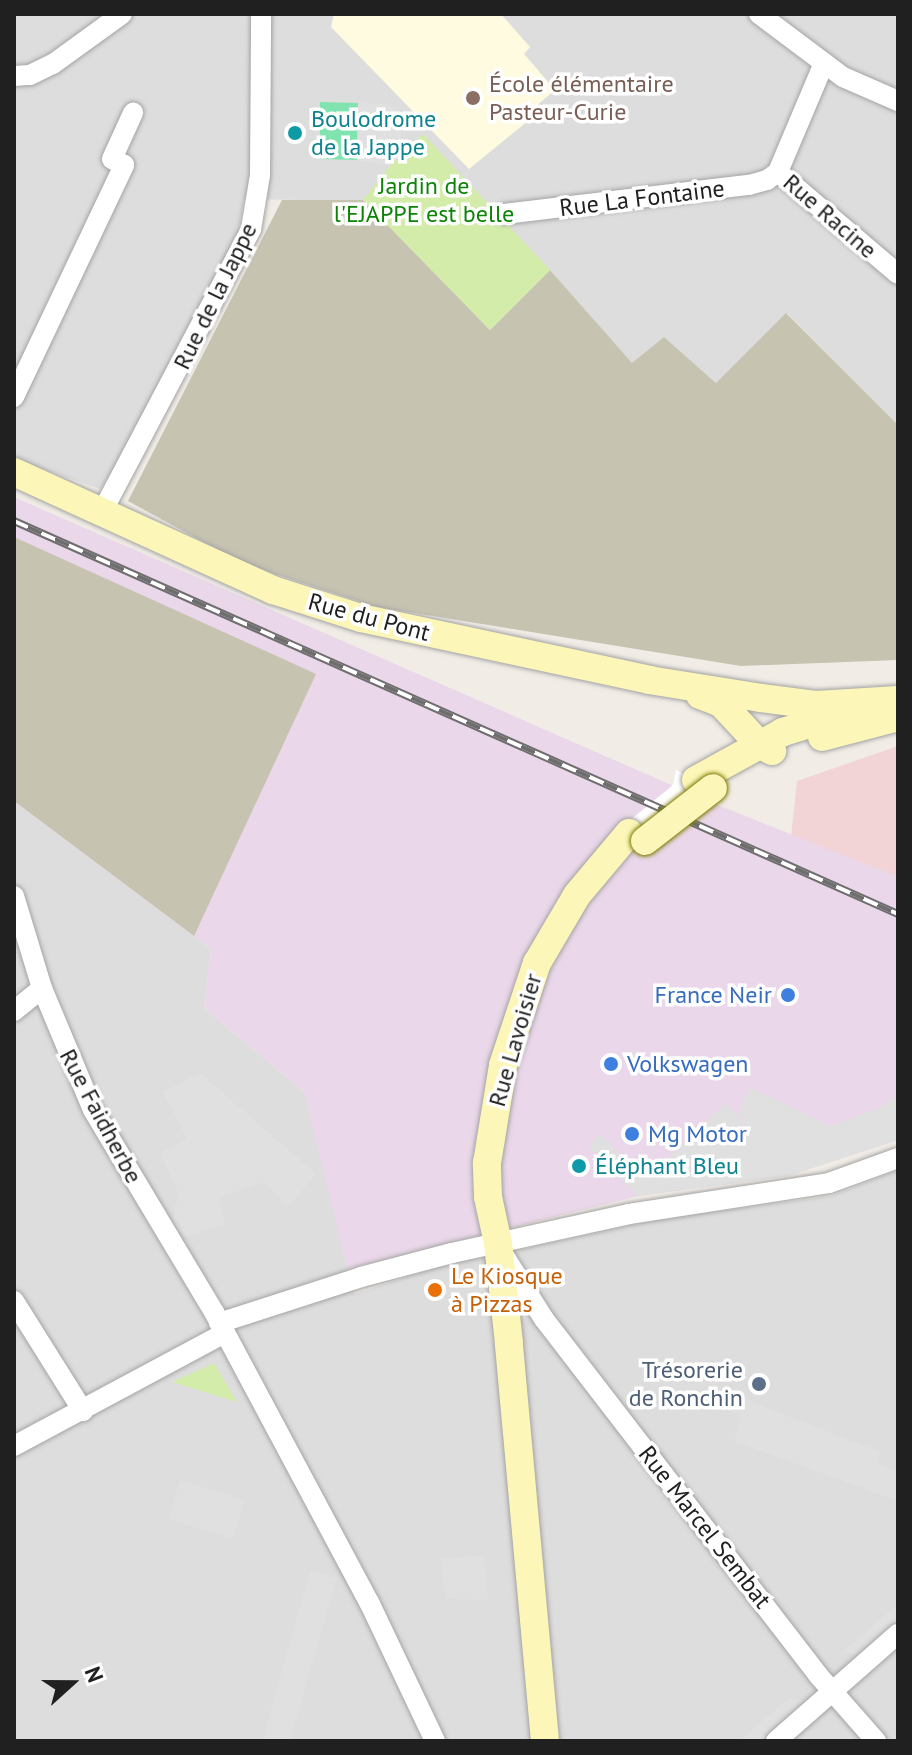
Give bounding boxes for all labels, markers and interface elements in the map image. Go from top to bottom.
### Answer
place label: École élémentaire Pasteur-Curie [489,70,674,126]
marker: École élémentaire Pasteur-Curie [464,89,482,107]
place label: Boulodrome de la Jappe [311,105,436,161]
marker: Boulodrome de la Jappe [286,124,304,142]
street label: Rue Racine [777,168,883,264]
park label: Jardin de l'EJAPPE est belle [334,172,514,228]
street label: Rue La Fontaine [558,174,726,222]
street label: Rue de la Jappe [167,218,263,374]
street label: Rue du Pont [305,587,433,647]
street label: Rue Lavoisier [482,970,548,1110]
place label: France Neir [655,981,772,1009]
marker: France Neir [779,986,797,1004]
street label: Rue Faidherbe [54,1044,148,1188]
place label: Volkswagen [627,1050,748,1078]
marker: Volkswagen [602,1055,620,1073]
place label: Mg Motor [648,1120,747,1148]
marker: Mg Motor [623,1125,641,1143]
place label: Éléphant Bleu [595,1152,739,1180]
marker: Éléphant Bleu [570,1157,588,1175]
place label: Le Kiosque à Pizzas [451,1262,563,1318]
marker: Le Kiosque à Pizzas [426,1281,444,1299]
place label: Trésorerie de Ronchin [629,1356,743,1412]
marker: Trésorerie de Ronchin [750,1375,768,1393]
street label: Rue Marcel Sembat [633,1440,777,1614]
north arrow [32,1643,112,1723]
text: N [79,1663,110,1686]

